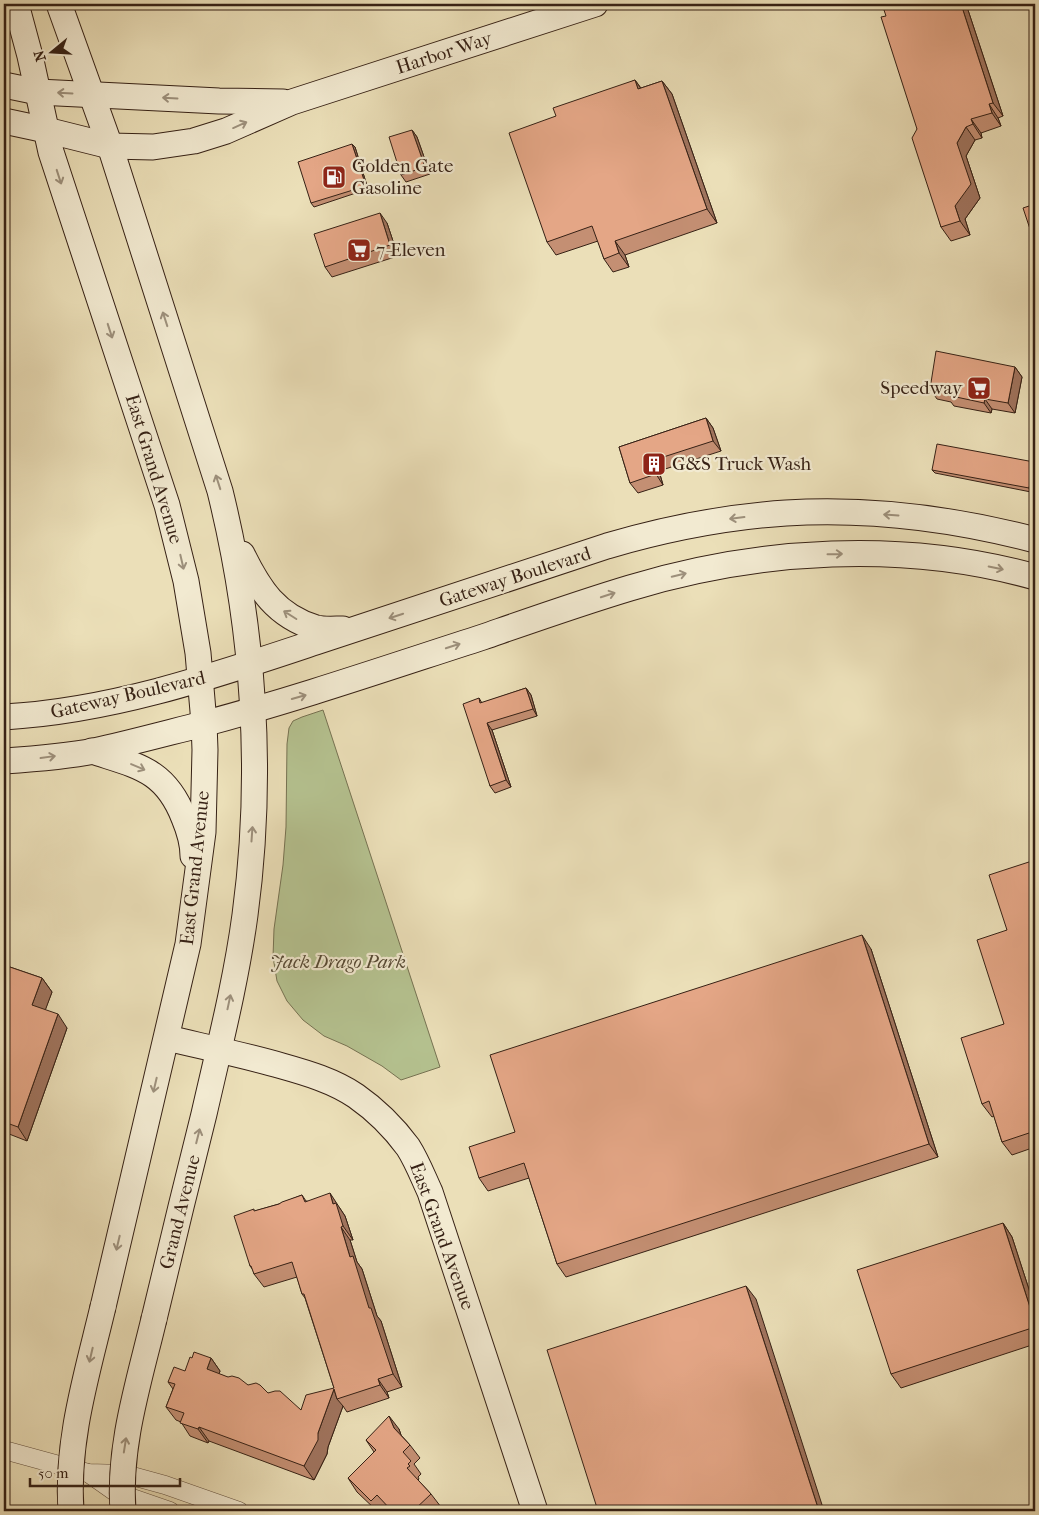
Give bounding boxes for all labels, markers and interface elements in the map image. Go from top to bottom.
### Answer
street label: Harbor Way [393,27,496,79]
north arrow [28,28,78,78]
text: N [30,48,50,64]
one-way arrow [57,88,73,98]
one-way arrow [162,94,178,103]
one-way arrow [232,119,247,129]
place label: Golden Gate Gasoline [352,155,453,199]
fuel station icon: Golden Gate Gasoline [321,164,347,190]
one-way arrow [55,169,64,184]
supermarket icon: 7-Eleven [346,237,372,263]
place label: 7-Eleven [376,239,446,261]
one-way arrow [160,312,170,328]
one-way arrow [106,323,115,339]
supermarket icon: Speedway [966,375,992,401]
place label: Speedway [880,377,963,399]
street label: East Grand Avenue [121,392,187,546]
building icon: G&S Truck Wash [641,451,667,477]
place label: G&S Truck Wash [672,453,812,475]
one-way arrow [212,475,222,491]
one-way arrow [883,511,899,520]
one-way arrow [730,513,746,523]
street label: Gateway Boulevard [436,542,594,612]
one-way arrow [826,549,843,559]
one-way arrow [178,553,187,569]
one-way arrow [988,564,1004,573]
one-way arrow [671,570,687,580]
one-way arrow [599,590,615,599]
one-way arrow [283,609,297,619]
one-way arrow [389,612,404,621]
one-way arrow [445,641,461,651]
street label: Gateway Boulevard [49,666,208,723]
one-way arrow [291,691,307,701]
one-way arrow [40,752,56,762]
one-way arrow [130,763,145,773]
street label: East Grand Avenue [176,790,214,946]
one-way arrow [248,826,257,842]
park label: Jack Drago Park [270,951,406,973]
one-way arrow [225,995,235,1011]
one-way arrow [150,1077,160,1093]
one-way arrow [194,1128,203,1144]
street label: Grand Avenue [155,1153,205,1271]
street label: East Grand Avenue [405,1159,479,1313]
one-way arrow [113,1235,122,1251]
one-way arrow [86,1346,95,1362]
one-way arrow [120,1438,130,1454]
scale bar [30,1455,180,1487]
text: 50 m [38,1464,69,1482]

